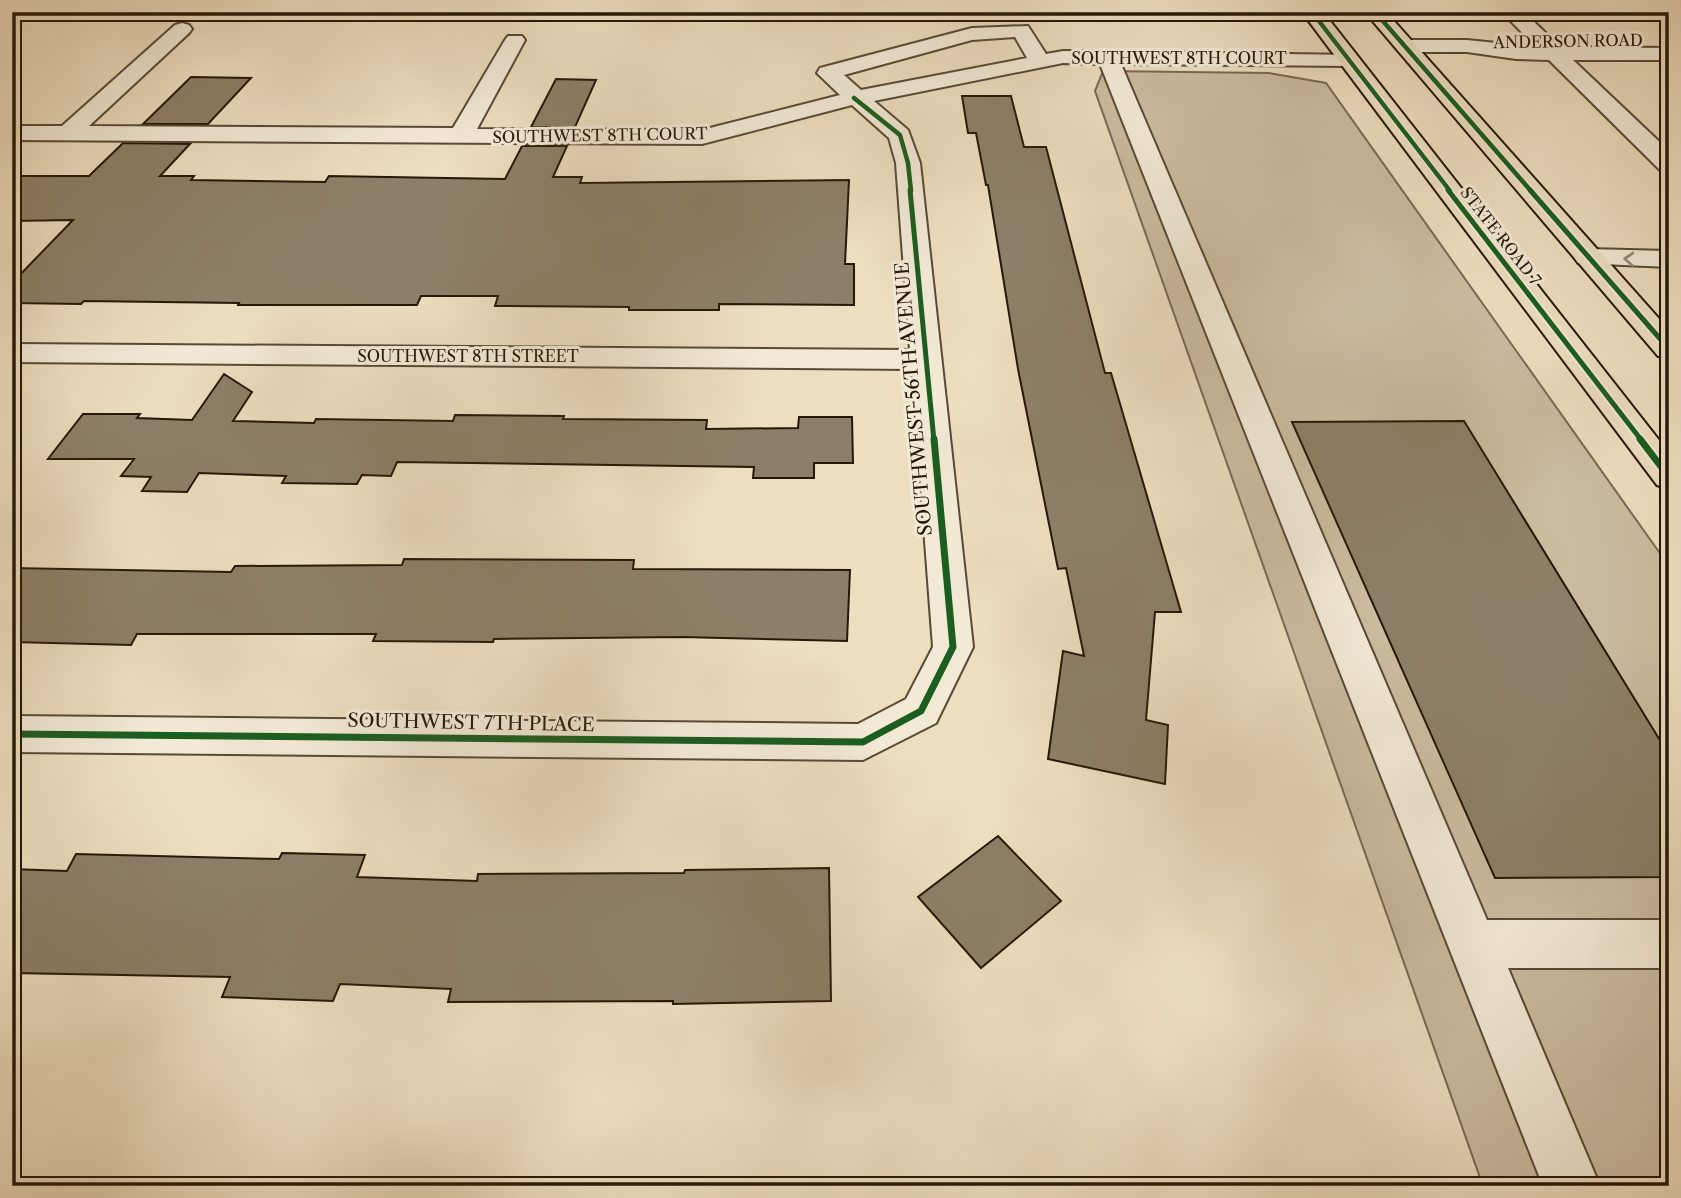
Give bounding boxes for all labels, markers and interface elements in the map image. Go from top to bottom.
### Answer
street label: ANDERSON ROAD [1492,30,1643,52]
street label: SOUTHWEST 8TH COURT [1071,48,1287,68]
street label: SOUTHWEST 8TH COURT [492,123,708,147]
street label: STATE ROAD 7 [1456,183,1546,289]
one-way arrow [1623,252,1634,267]
street label: SOUTHWEST 56TH AVENUE [890,261,937,537]
street label: SOUTHWEST 8TH STREET [357,346,579,366]
street label: SOUTHWEST 7TH PLACE [347,709,595,736]

